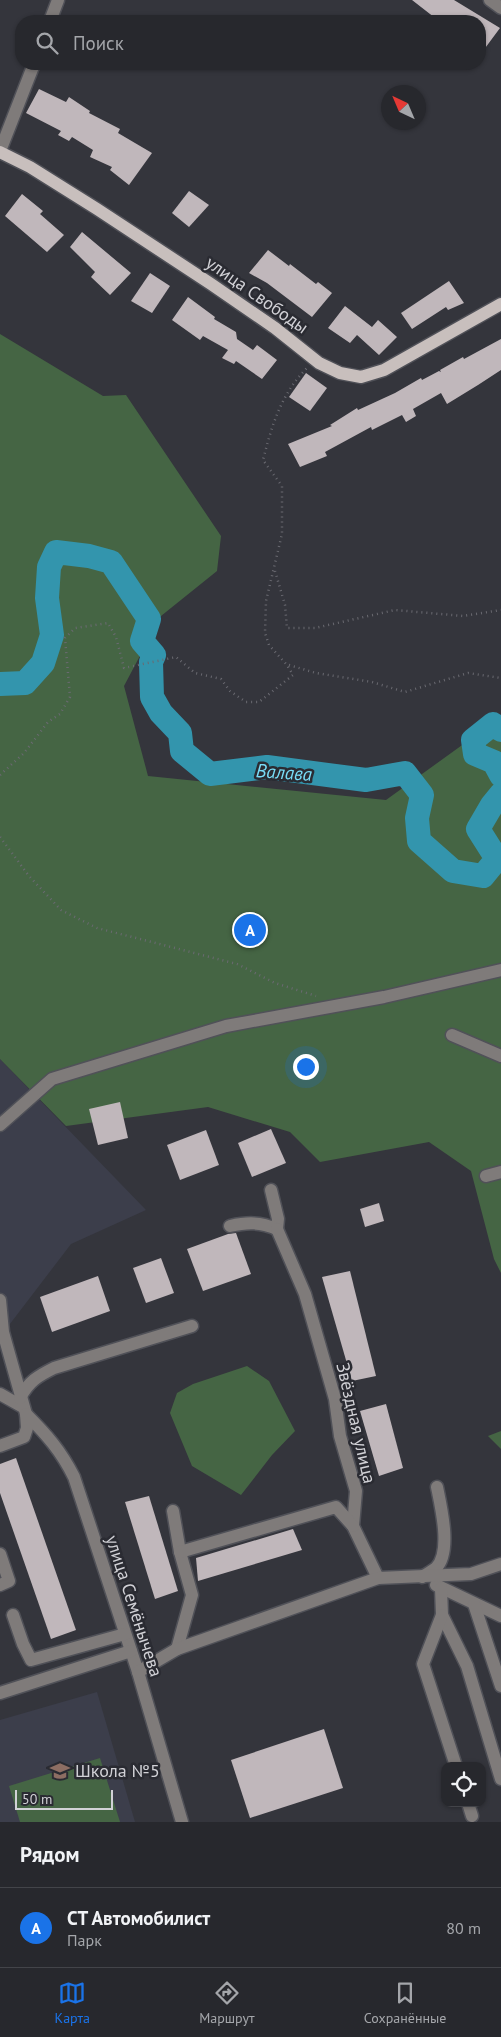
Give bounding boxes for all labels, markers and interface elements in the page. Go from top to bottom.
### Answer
search box [15,15,486,70]
icon: search [33,29,61,57]
text: Поиск [73,31,124,55]
north arrow [381,85,426,130]
street label: улица Свободы [201,251,313,339]
water label: Валава [255,758,314,786]
pin: A [234,911,266,949]
your location [293,1054,319,1080]
street label: Звёздная улица [331,1360,382,1486]
street label: улица Семёнычева [101,1532,168,1680]
place label: Школа №5 [75,1759,160,1782]
school or university icon: Школа №5 [49,1760,71,1782]
map controls [441,1762,486,1807]
button: locate [441,1762,486,1807]
scale bar [15,1787,112,1810]
text: 50 m [22,1790,52,1808]
text: Рядом [20,1841,79,1868]
text: СТ Автомобилист [67,1906,210,1930]
text: A [31,1918,41,1938]
text: 80 m [446,1918,481,1938]
text: Парк [67,1930,102,1950]
tab: Карта [55,1979,90,2027]
tab: Маршрут [199,1979,255,2027]
tab: Сохранённые [364,1979,446,2027]

